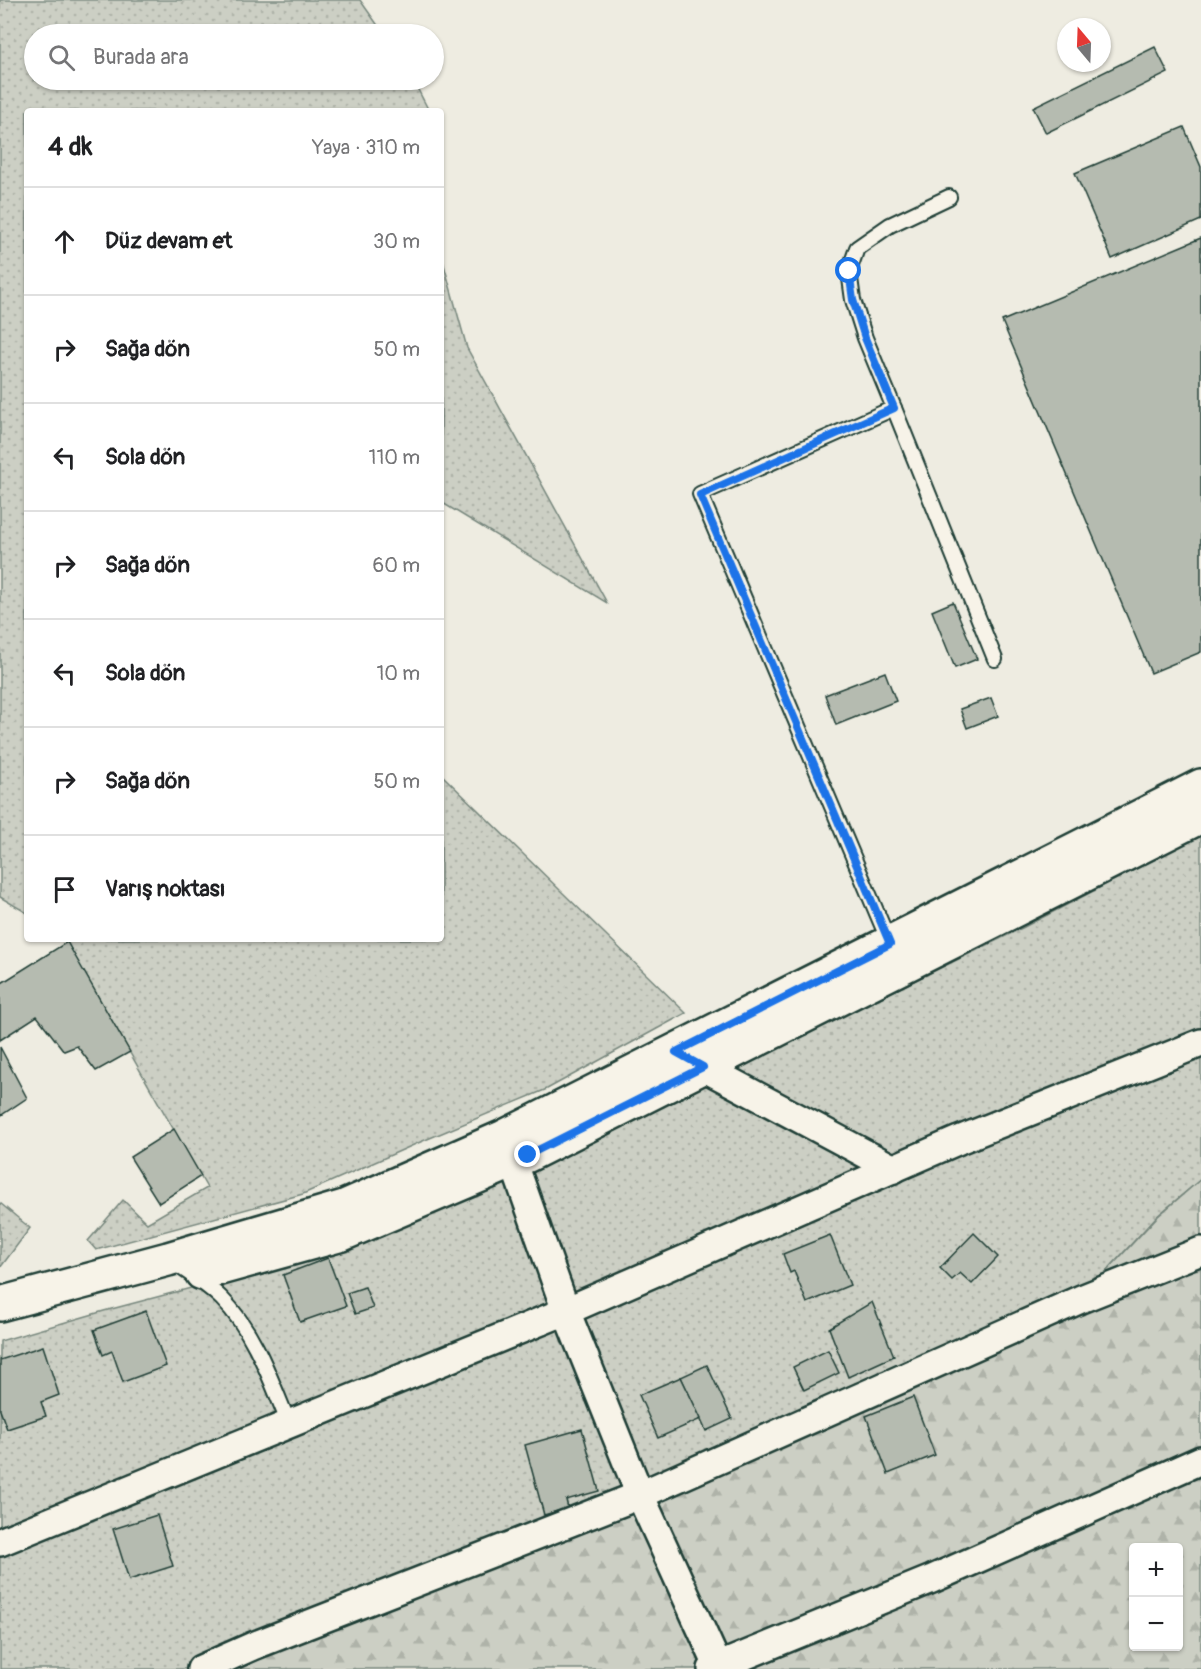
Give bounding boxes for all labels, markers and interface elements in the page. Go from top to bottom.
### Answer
north arrow [1057,18,1111,72]
search box [24,24,444,90]
icon: search [45,41,78,74]
text: Burada ara [93,43,189,71]
text: 4 dk [48,131,92,163]
text: Yaya · 310 m [312,135,420,160]
icon: ahead [48,225,81,258]
text: Düz devam et [105,227,232,255]
text: 30 m [373,229,420,254]
route start [835,257,861,283]
icon: right [48,333,81,366]
text: Sağa dön [105,335,190,363]
text: 50 m [373,337,420,362]
icon: left [48,441,81,474]
text: Sola dön [105,443,185,471]
text: 110 m [369,445,420,470]
icon: right [48,549,81,582]
text: Sağa dön [105,551,190,579]
text: 60 m [373,553,420,578]
icon: left [48,657,81,690]
text: Sola dön [105,659,185,687]
text: 10 m [376,661,420,686]
icon: right [48,765,81,798]
text: Sağa dön [105,767,190,795]
text: 50 m [373,769,420,794]
icon: arrive [48,873,81,906]
text: Varış noktası [105,875,226,903]
route end [514,1141,540,1167]
map controls [1129,1543,1183,1651]
button: + [1129,1543,1183,1597]
button: − [1129,1597,1183,1651]

